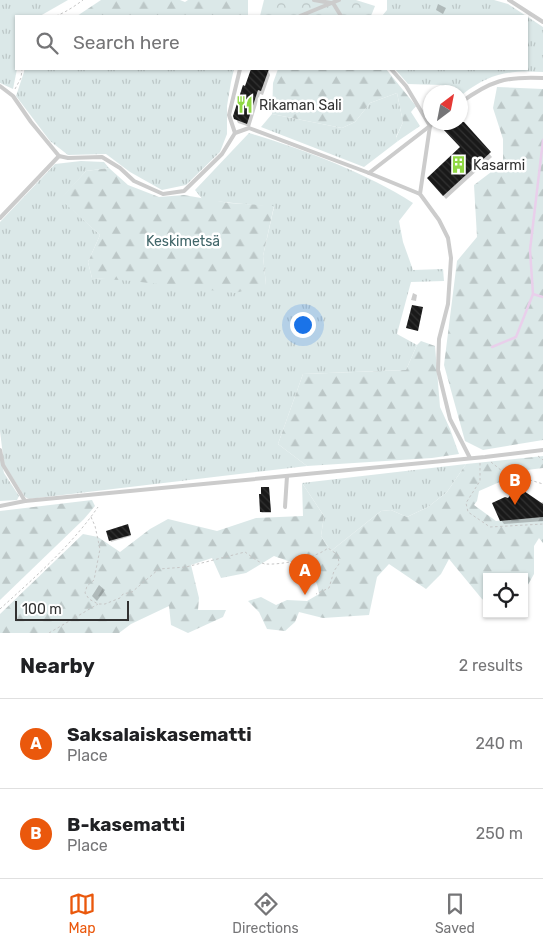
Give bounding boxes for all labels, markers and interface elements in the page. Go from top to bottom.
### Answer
search box [15,15,528,70]
icon: search [33,29,61,57]
text: Search here [73,31,180,54]
north arrow [423,85,468,130]
restaurant icon: Rikaman Sali [235,95,255,115]
place label: Rikaman Sali [259,97,342,114]
building icon: Kasarmi [449,155,469,175]
place label: Kasarmi [473,157,525,174]
park label: Keskimetsä [146,233,220,250]
your location [290,312,316,338]
pin: B [499,464,531,505]
pin: A [289,554,321,595]
map controls [483,573,528,618]
button: locate [483,573,528,618]
scale bar [15,598,129,621]
text: 100 m [22,601,62,618]
text: Nearby [20,653,95,678]
text: 2 results [459,656,523,675]
text: Saksalaiskasematti [67,723,252,746]
text: A [30,734,42,753]
text: 240 m [476,734,523,753]
text: Place [67,746,108,765]
text: B-kasematti [67,813,185,836]
text: B [30,824,42,843]
text: 250 m [476,824,523,843]
text: Place [67,836,108,855]
tab: Map [68,890,96,937]
tab: Directions [232,890,299,937]
tab: Saved [435,890,475,937]

